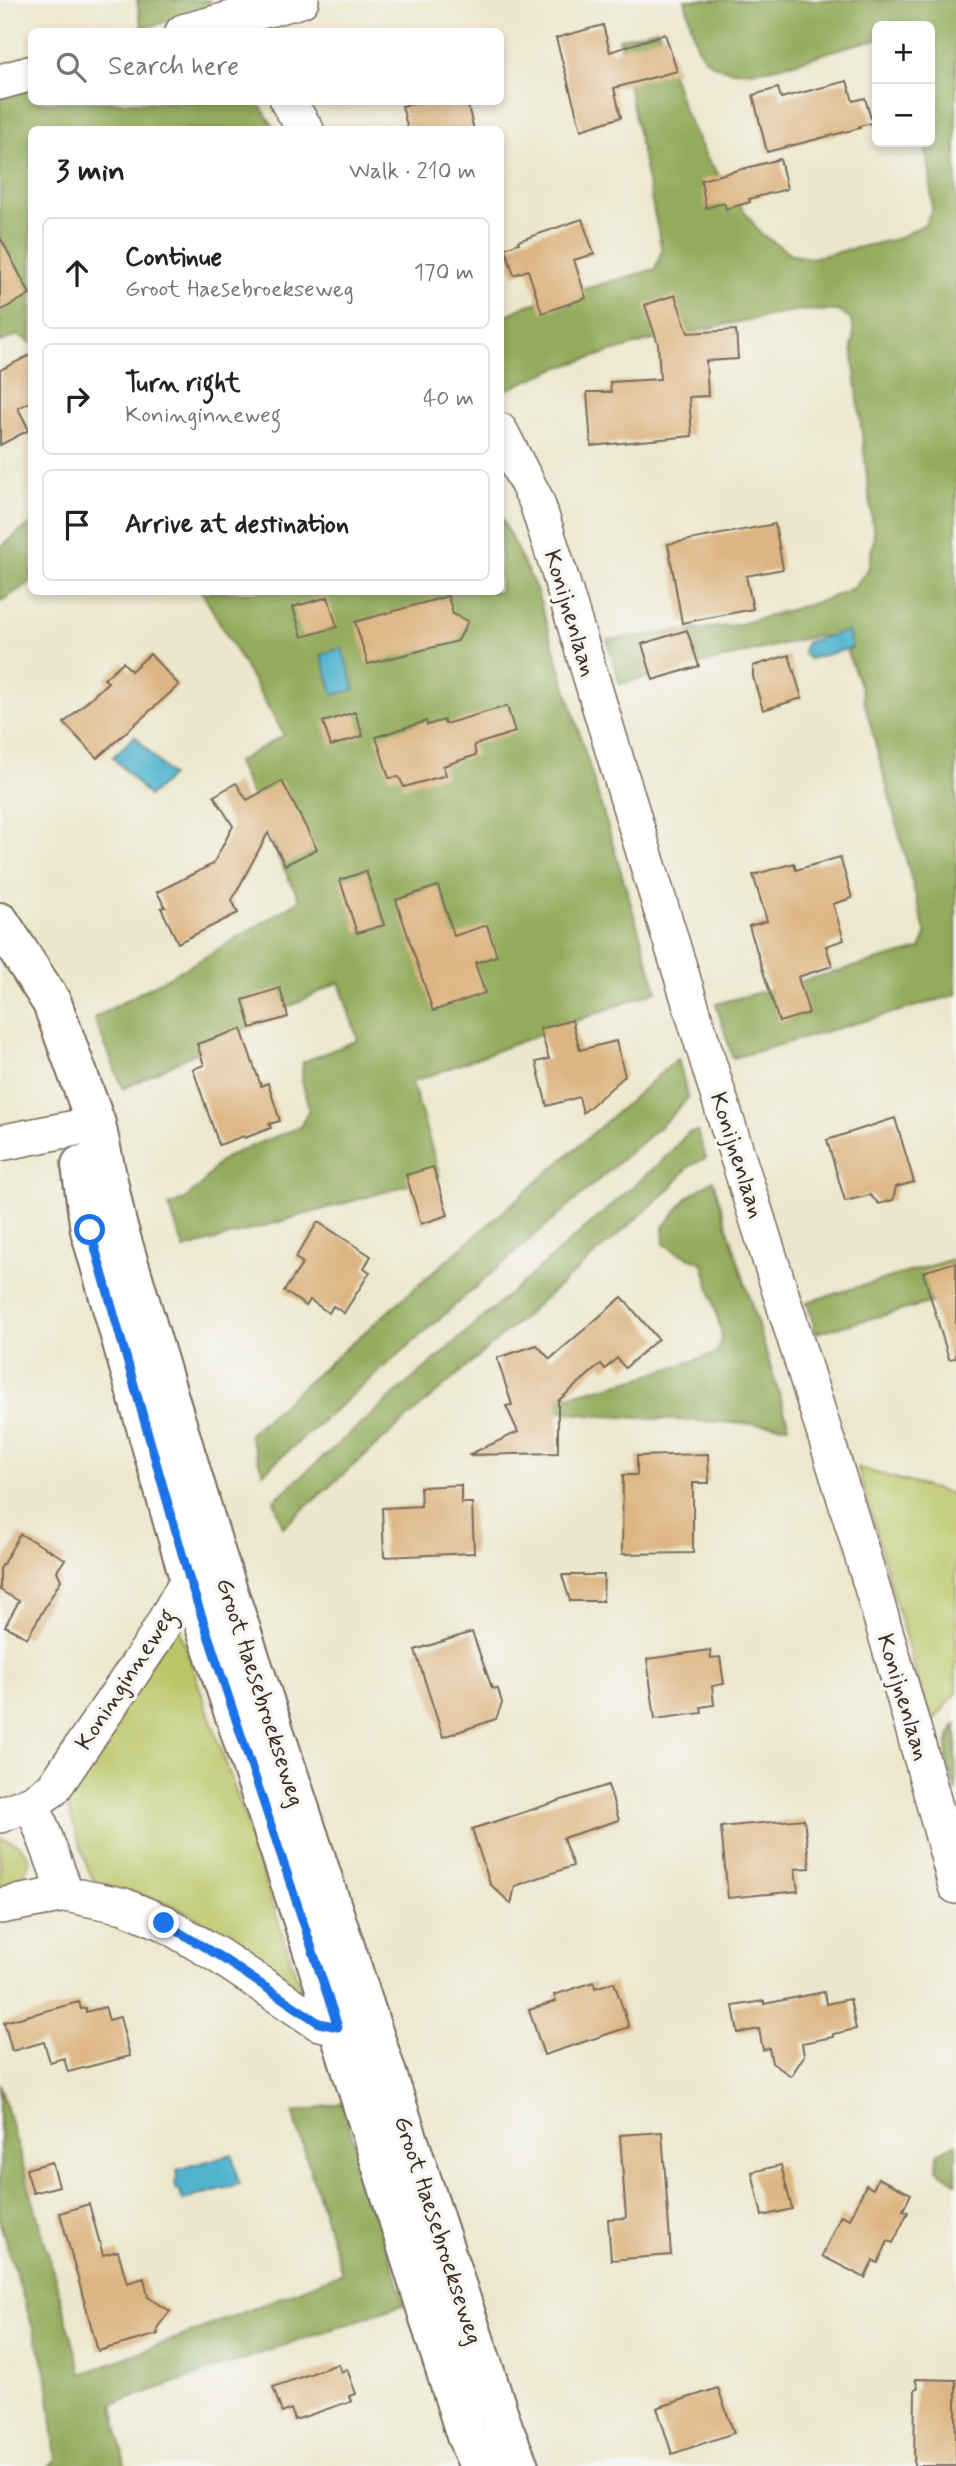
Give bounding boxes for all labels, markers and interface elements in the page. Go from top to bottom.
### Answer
map controls [872,21,935,147]
button: + [872,21,935,84]
search box [28,28,504,105]
icon: search [52,48,90,86]
text: Search here [108,50,239,84]
button: − [872,84,935,147]
text: 3 min [56,152,125,191]
text: Walk · 210 m [349,157,476,187]
text: Continue [125,241,222,275]
icon: ahead [58,254,96,292]
text: 170 m [414,258,474,288]
text: Groot Haesebroekseweg [125,275,354,305]
text: Turn right [125,367,241,401]
icon: right [58,380,96,418]
text: 40 m [423,384,474,414]
text: Koninginneweg [125,401,281,431]
icon: arrive [58,506,96,544]
text: Arrive at destination [125,508,349,542]
street label: Konijnenlaan [536,546,604,680]
street label: Konijnenlaan [702,1088,772,1222]
route start [74,1214,105,1245]
street label: Groot Haesebroekseweg [208,1574,311,1811]
street label: Koninginneweg [69,1603,186,1758]
street label: Konijnenlaan [869,1630,937,1764]
route end [148,1907,179,1938]
street label: Groot Haesebroekseweg [386,2112,489,2349]

